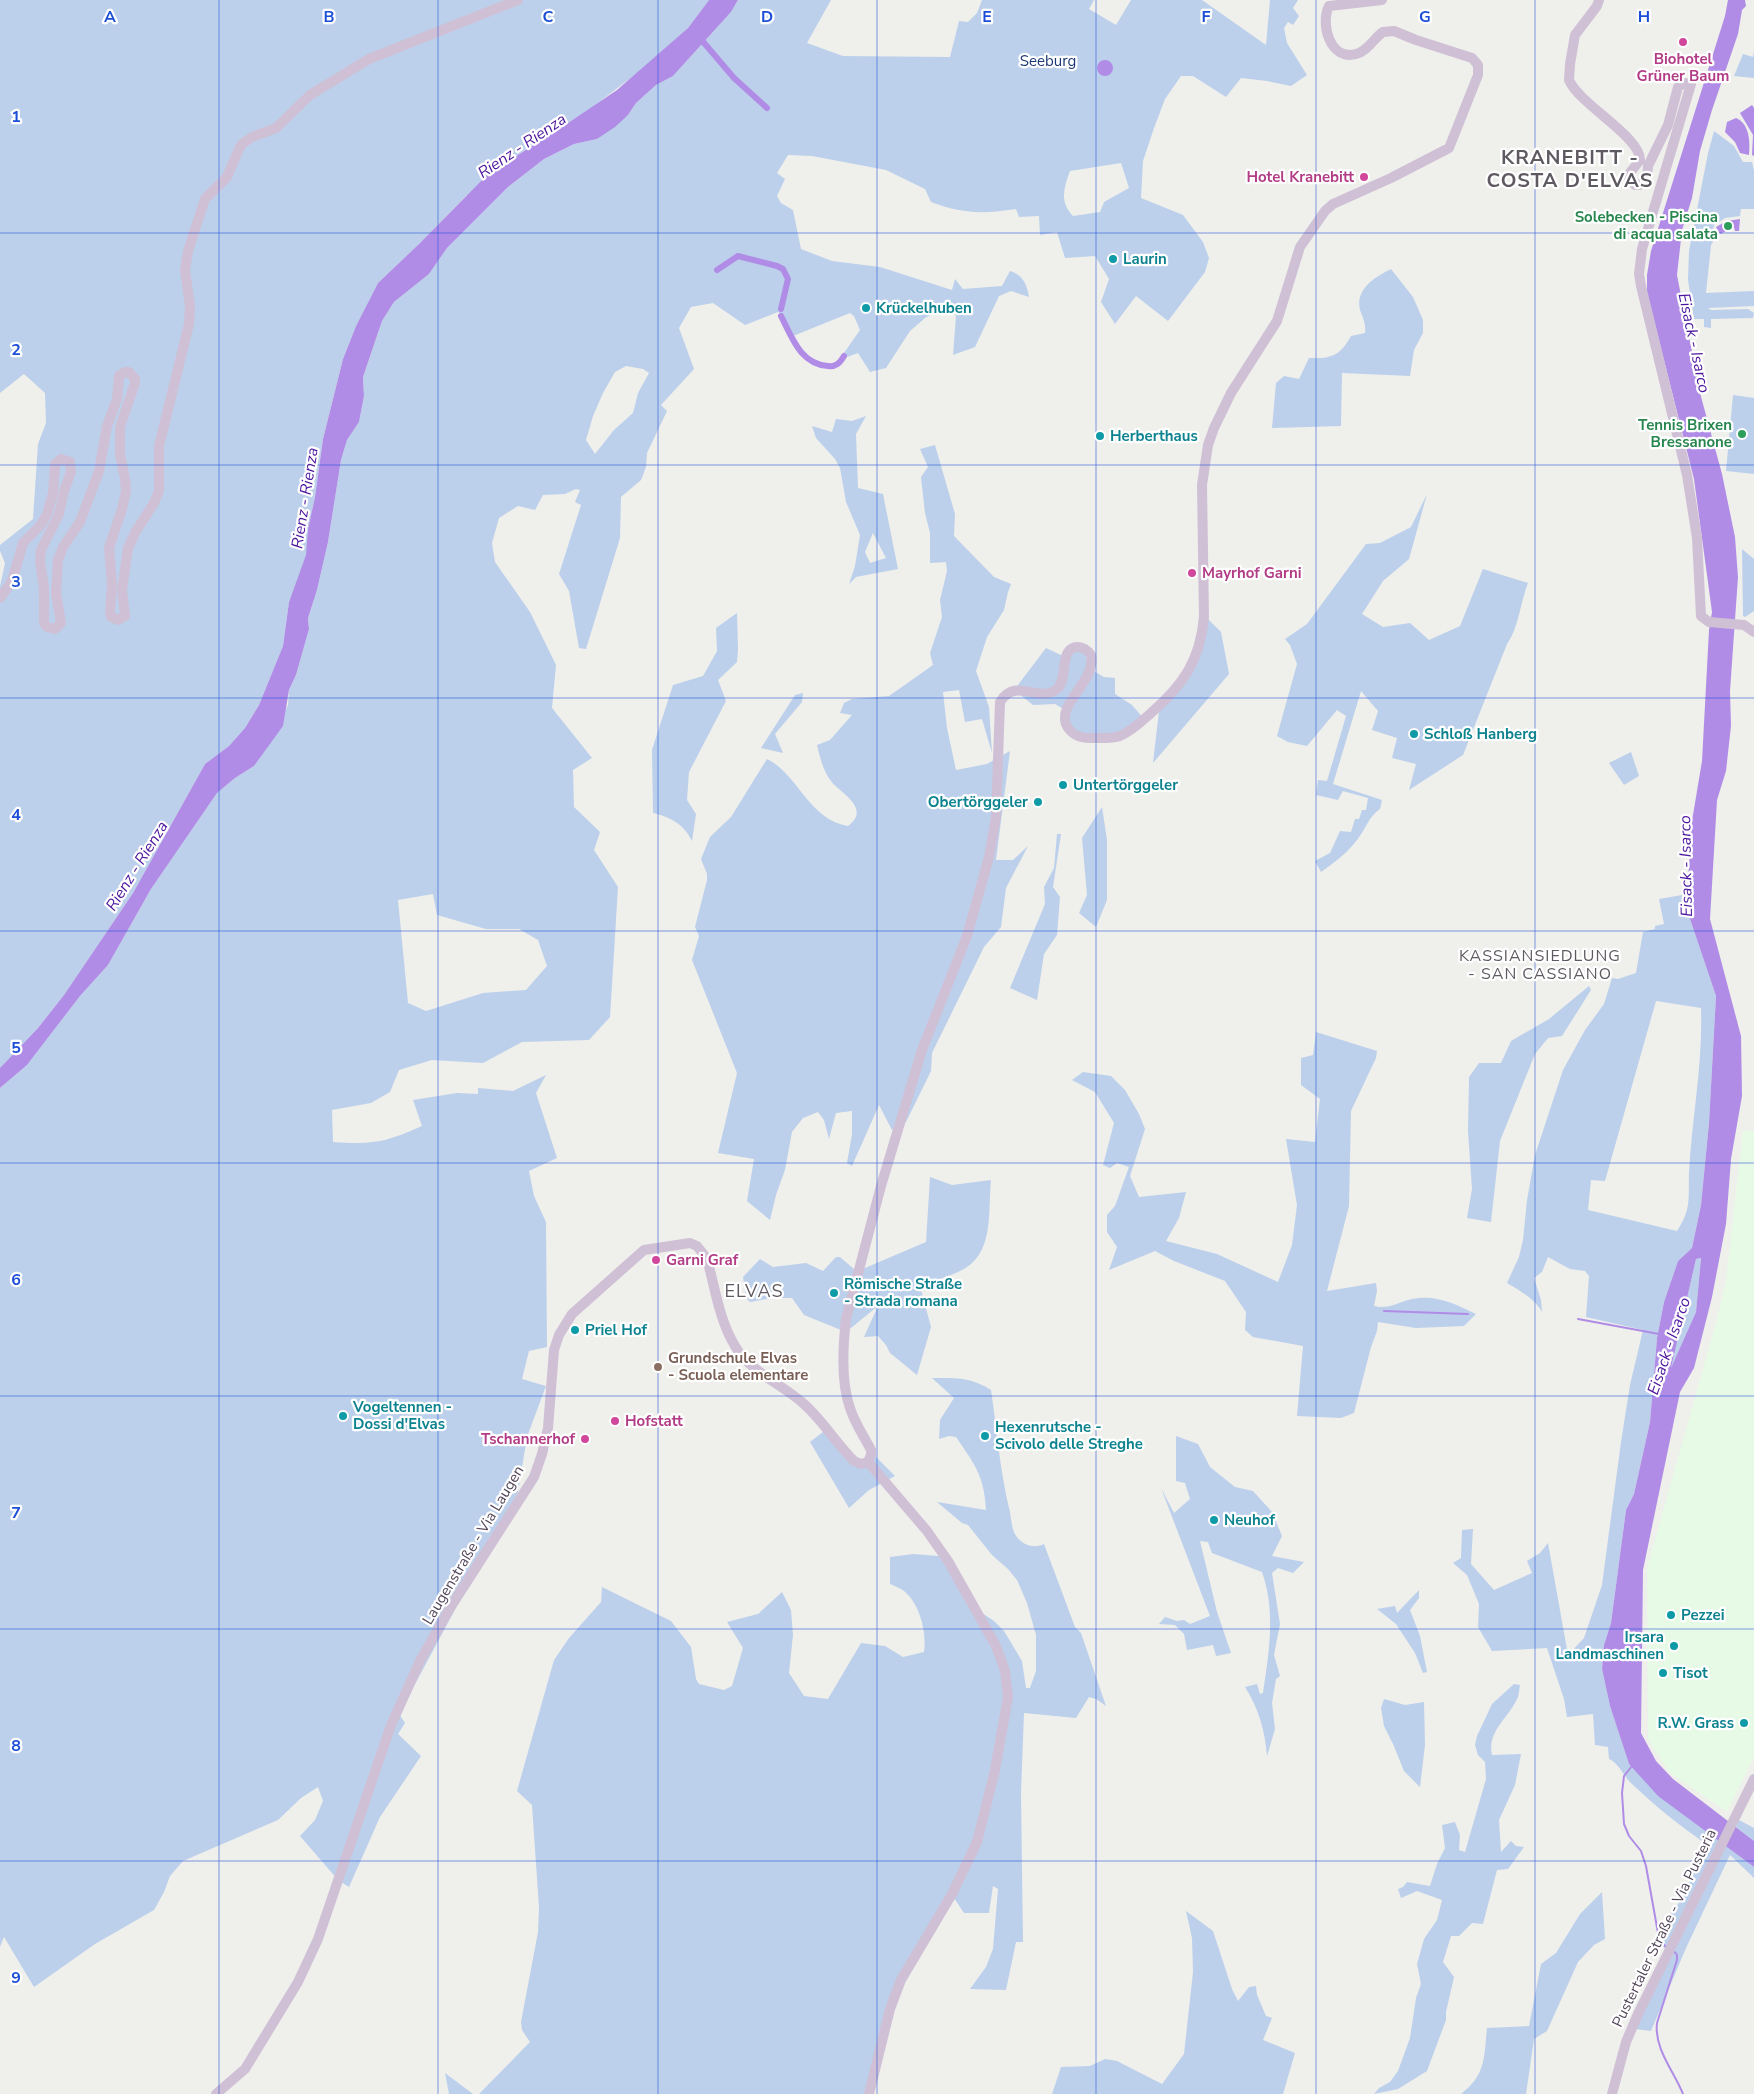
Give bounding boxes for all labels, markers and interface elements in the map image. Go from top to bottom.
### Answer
text: A [104,6,116,28]
text: B [323,6,335,28]
text: C [543,6,554,28]
text: D [761,6,773,28]
text: E [982,6,992,28]
text: F [1202,6,1211,28]
text: G [1419,6,1431,28]
text: H [1638,6,1650,28]
marker: Biohotel Grüner Baum [1677,36,1689,48]
place label: Biohotel Grüner Baum [1637,49,1729,86]
park label: Seeburg [1020,51,1076,71]
text: 1 [11,106,21,128]
water label: Rienz - Rienza [473,108,571,184]
district label: KRANEBITT - COSTA D'ELVAS [1487,144,1653,194]
place label: Hotel Kranebitt [1246,167,1354,187]
marker: Hotel Kranebitt [1358,171,1370,183]
place label: Solebecken - Piscina di acqua salata [1575,207,1718,244]
marker: Solebecken - Piscina di acqua salata [1722,220,1734,232]
place label: Laurin [1123,249,1167,269]
marker: Laurin [1107,253,1119,265]
water label: Eisack - Isarco [1673,291,1715,395]
place label: Krückelhuben [876,298,972,318]
marker: Krückelhuben [860,302,872,314]
text: 2 [11,339,21,361]
place label: Tennis Brixen Bressanone [1638,415,1732,452]
place label: Herberthaus [1110,426,1198,446]
marker: Tennis Brixen Bressanone [1736,428,1748,440]
marker: Herberthaus [1094,430,1106,442]
water label: Rienz - Rienza [286,446,324,550]
place label: Mayrhof Garni [1202,563,1302,583]
marker: Mayrhof Garni [1186,567,1198,579]
text: 3 [11,571,21,593]
place label: Schloß Hanberg [1424,724,1537,744]
marker: Schloß Hanberg [1408,728,1420,740]
place label: Untertörggeler [1073,775,1178,795]
marker: Untertörggeler [1057,779,1069,791]
place label: Obertörggeler [928,792,1028,812]
marker: Obertörggeler [1032,796,1044,808]
text: 4 [11,804,21,826]
water label: Eisack - Isarco [1674,815,1698,917]
water label: Rienz - Rienza [101,817,173,915]
district label: KASSIANSIEDLUNG - SAN CASSIANO [1459,945,1621,985]
text: 5 [11,1037,21,1059]
place label: Garni Graf [666,1250,739,1270]
marker: Garni Graf [650,1254,662,1266]
text: 6 [11,1269,21,1291]
place label: Römische Straße - Strada romana [844,1274,962,1311]
district label: ELVAS [724,1279,784,1303]
marker: Römische Straße - Strada romana [828,1287,840,1299]
water label: Eisack - Isarco [1642,1294,1696,1398]
place label: Priel Hof [585,1320,647,1340]
marker: Priel Hof [569,1324,581,1336]
place label: Grundschule Elvas - Scuola elementare [668,1348,808,1385]
marker: Grundschule Elvas - Scuola elementare [652,1361,664,1373]
place label: Vogeltennen - Dossi d'Elvas [352,1397,452,1434]
marker: Vogeltennen - Dossi d'Elvas [337,1410,349,1422]
place label: Hofstatt [625,1411,683,1431]
marker: Hofstatt [609,1415,621,1427]
place label: Hexenrutsche - Scivolo delle Streghe [995,1417,1143,1454]
place label: Tschannerhof [481,1429,576,1449]
marker: Hexenrutsche - Scivolo delle Streghe [979,1430,991,1442]
marker: Tschannerhof [579,1433,591,1445]
street label: Laugenstraße - Via Laugen [418,1462,528,1628]
text: 7 [11,1502,21,1524]
place label: Neuhof [1224,1510,1275,1530]
marker: Neuhof [1208,1514,1220,1526]
place label: Pezzei [1681,1605,1724,1625]
marker: Pezzei [1665,1609,1677,1621]
place label: Irsara Landmaschinen [1556,1627,1664,1664]
marker: Irsara Landmaschinen [1668,1640,1680,1652]
place label: Tisot [1673,1663,1708,1683]
marker: Tisot [1657,1667,1669,1679]
place label: R.W. Grass [1657,1713,1734,1733]
marker: R.W. Grass [1738,1717,1750,1729]
text: 8 [11,1735,21,1757]
street label: Pustertaler Straße - Via Pusteria [1607,1826,1721,2030]
text: 9 [11,1967,21,1989]

